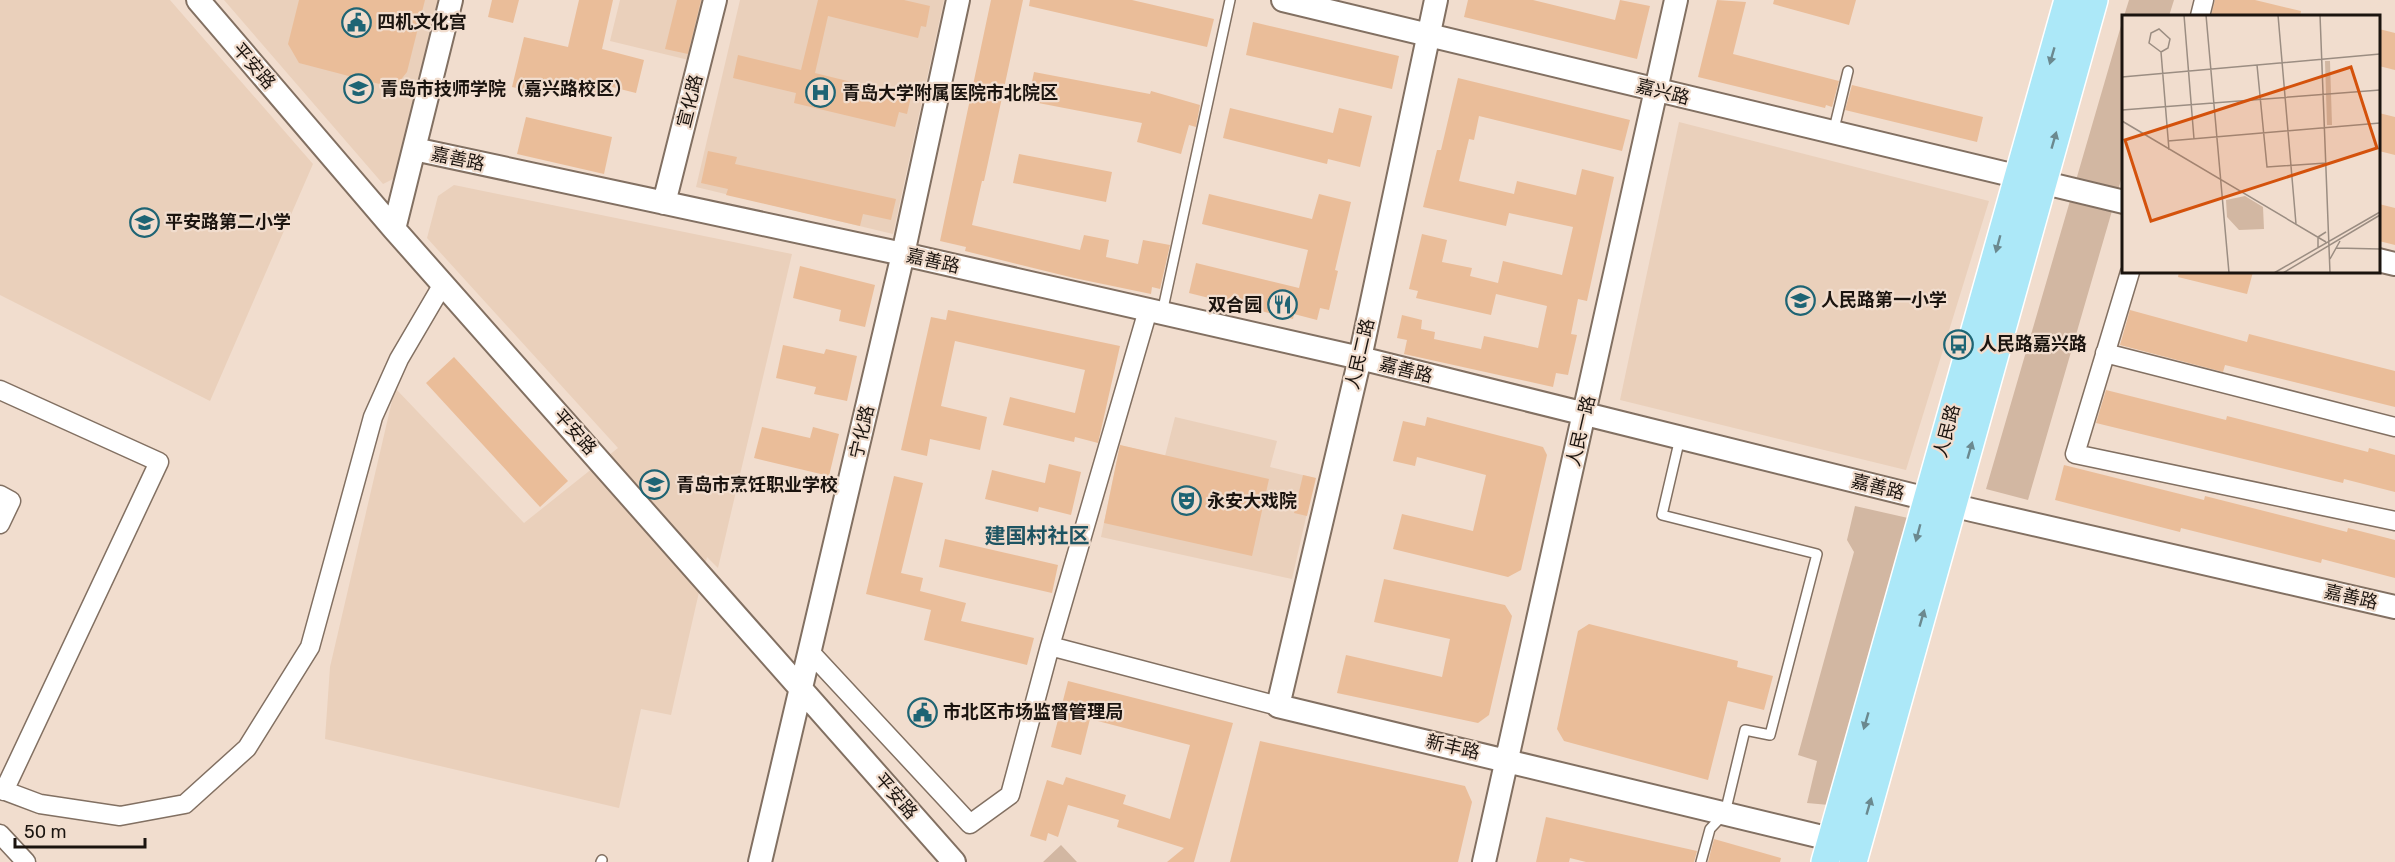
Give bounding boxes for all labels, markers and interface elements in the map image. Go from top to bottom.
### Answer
public building icon: 四机文化宫 [340,6,372,38]
place label: 四机文化宫 [377,11,467,33]
inset map [2122,15,2380,273]
street label: 平安路 [228,38,280,94]
one-way arrow [2047,47,2056,65]
street label: 宣化路 [673,72,707,130]
school or university icon: 青岛市技师学院（嘉兴路校区） [343,73,375,105]
street label: 嘉兴路 [1634,75,1692,109]
hospital icon: 青岛大学附属医院市北院区 [805,77,837,109]
place label: 青岛市技师学院（嘉兴路校区） [380,78,632,100]
place label: 青岛大学附属医院市北院区 [842,82,1058,104]
one-way arrow [2050,131,2059,149]
street label: 嘉善路 [429,143,487,175]
school or university icon: 平安路第二小学 [128,206,160,238]
place label: 平安路第二小学 [165,211,291,233]
one-way arrow [1993,235,2002,253]
street label: 嘉善路 [904,244,962,278]
school or university icon: 人民路第一小学 [1784,284,1816,316]
restaurant icon: 双合园 [1267,289,1299,321]
place label: 人民路第一小学 [1821,289,1947,311]
place label: 双合园 [1208,294,1262,316]
street label: 人民二路 [1341,316,1379,392]
bus stop icon: 人民路嘉兴路 [1942,328,1974,360]
place label: 人民路嘉兴路 [1979,333,2087,355]
street label: 嘉善路 [1377,353,1435,387]
street label: 人民一路 [1562,393,1600,469]
street label: 人民路 [1929,402,1965,460]
street label: 宁化路 [845,403,879,461]
street label: 平安路 [549,405,601,459]
one-way arrow [1966,441,1975,459]
school or university icon: 青岛市烹饪职业学校 [639,469,671,501]
street label: 嘉善路 [1849,470,1907,504]
place label: 青岛市烹饪职业学校 [676,474,838,496]
theatre icon: 永安大戏院 [1170,485,1202,517]
place label: 永安大戏院 [1207,490,1297,512]
district label: 建国村社区 [985,523,1090,548]
one-way arrow [1913,524,1923,542]
street label: 嘉善路 [2322,580,2380,614]
one-way arrow [1918,609,1927,627]
public building icon: 市北区市场监督管理局 [906,696,938,728]
place label: 市北区市场监督管理局 [943,701,1123,723]
one-way arrow [1861,712,1870,730]
street label: 新丰路 [1424,730,1482,764]
street label: 平安路 [870,768,922,824]
one-way arrow [1865,797,1874,815]
scale bar [15,811,146,849]
text: 50 m [24,821,67,843]

